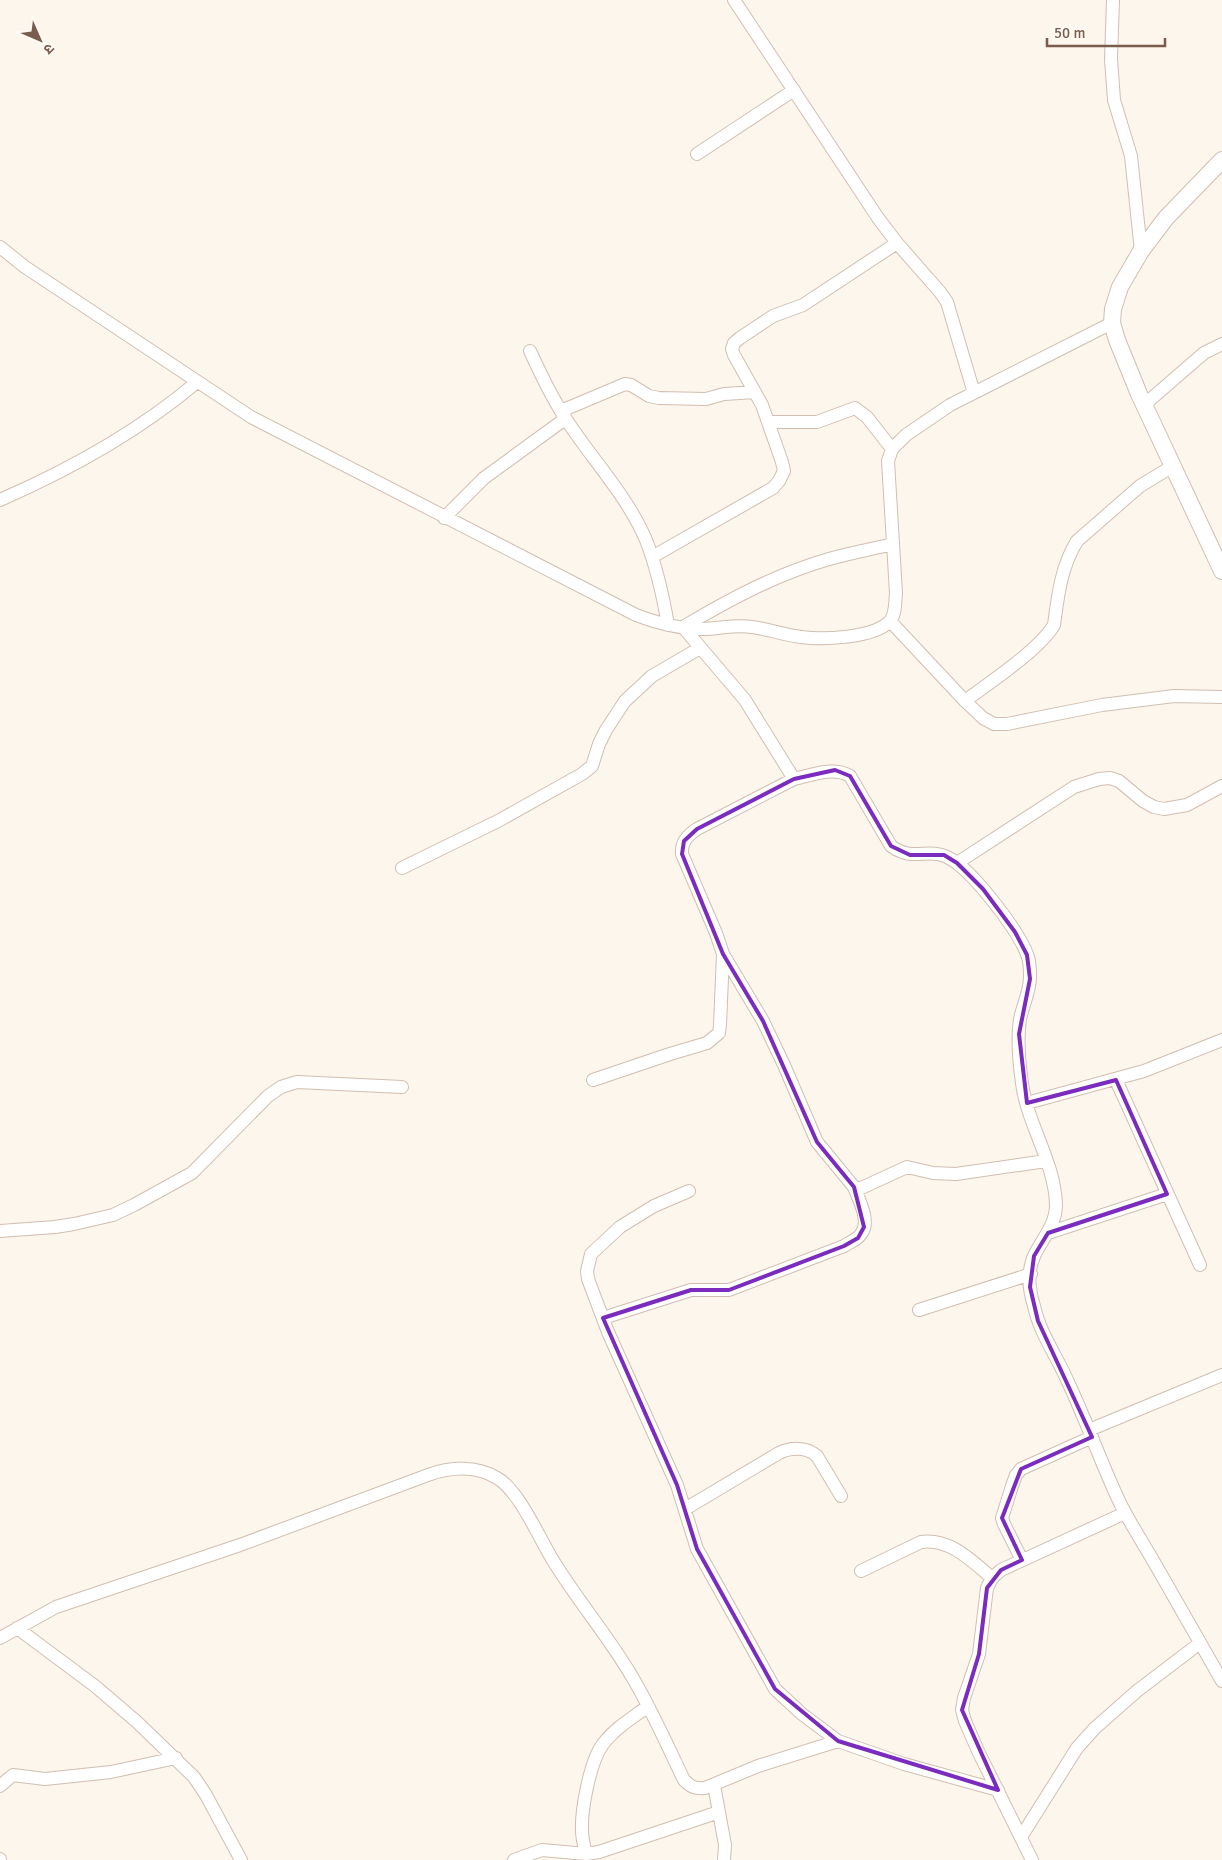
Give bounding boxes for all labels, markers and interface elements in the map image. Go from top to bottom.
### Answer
north arrow [15,15,65,65]
scale bar [1047,15,1164,47]
text: 50 m [1054,24,1085,42]
text: उ [39,40,58,58]

